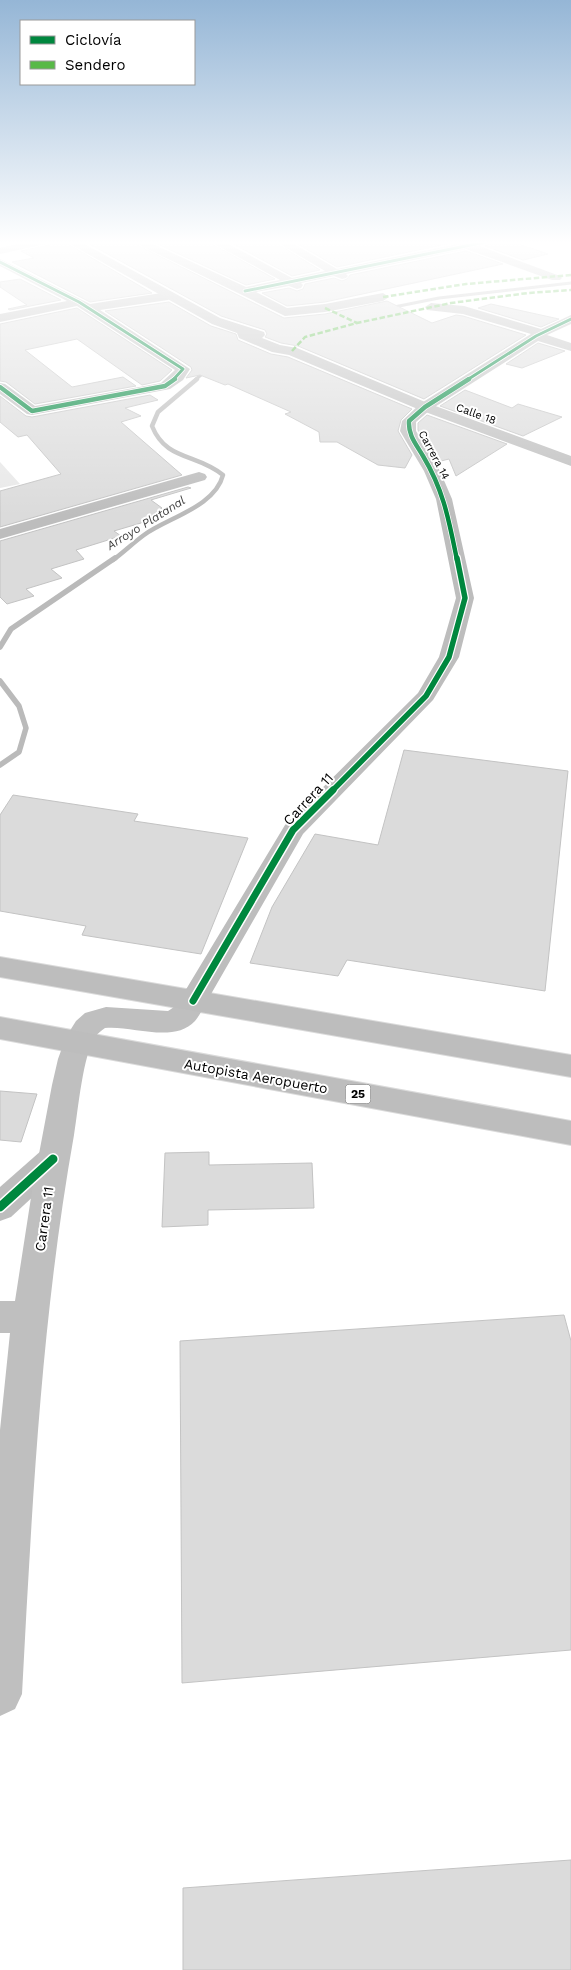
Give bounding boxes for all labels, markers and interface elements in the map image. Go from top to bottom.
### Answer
legend [20,20,195,85]
text: Ciclovía [65,31,122,49]
text: Sendero [65,56,126,74]
street label: Calle 18 [454,401,498,427]
street label: Carrera 14 [416,428,452,482]
water label: Arroyo Platanal [103,493,188,553]
street label: Carrera 11 [280,770,336,828]
street label: Autopista Aeropuerto [183,1055,329,1097]
road number: 25 [346,1084,370,1104]
street label: Carrera 11 [32,1186,56,1252]

